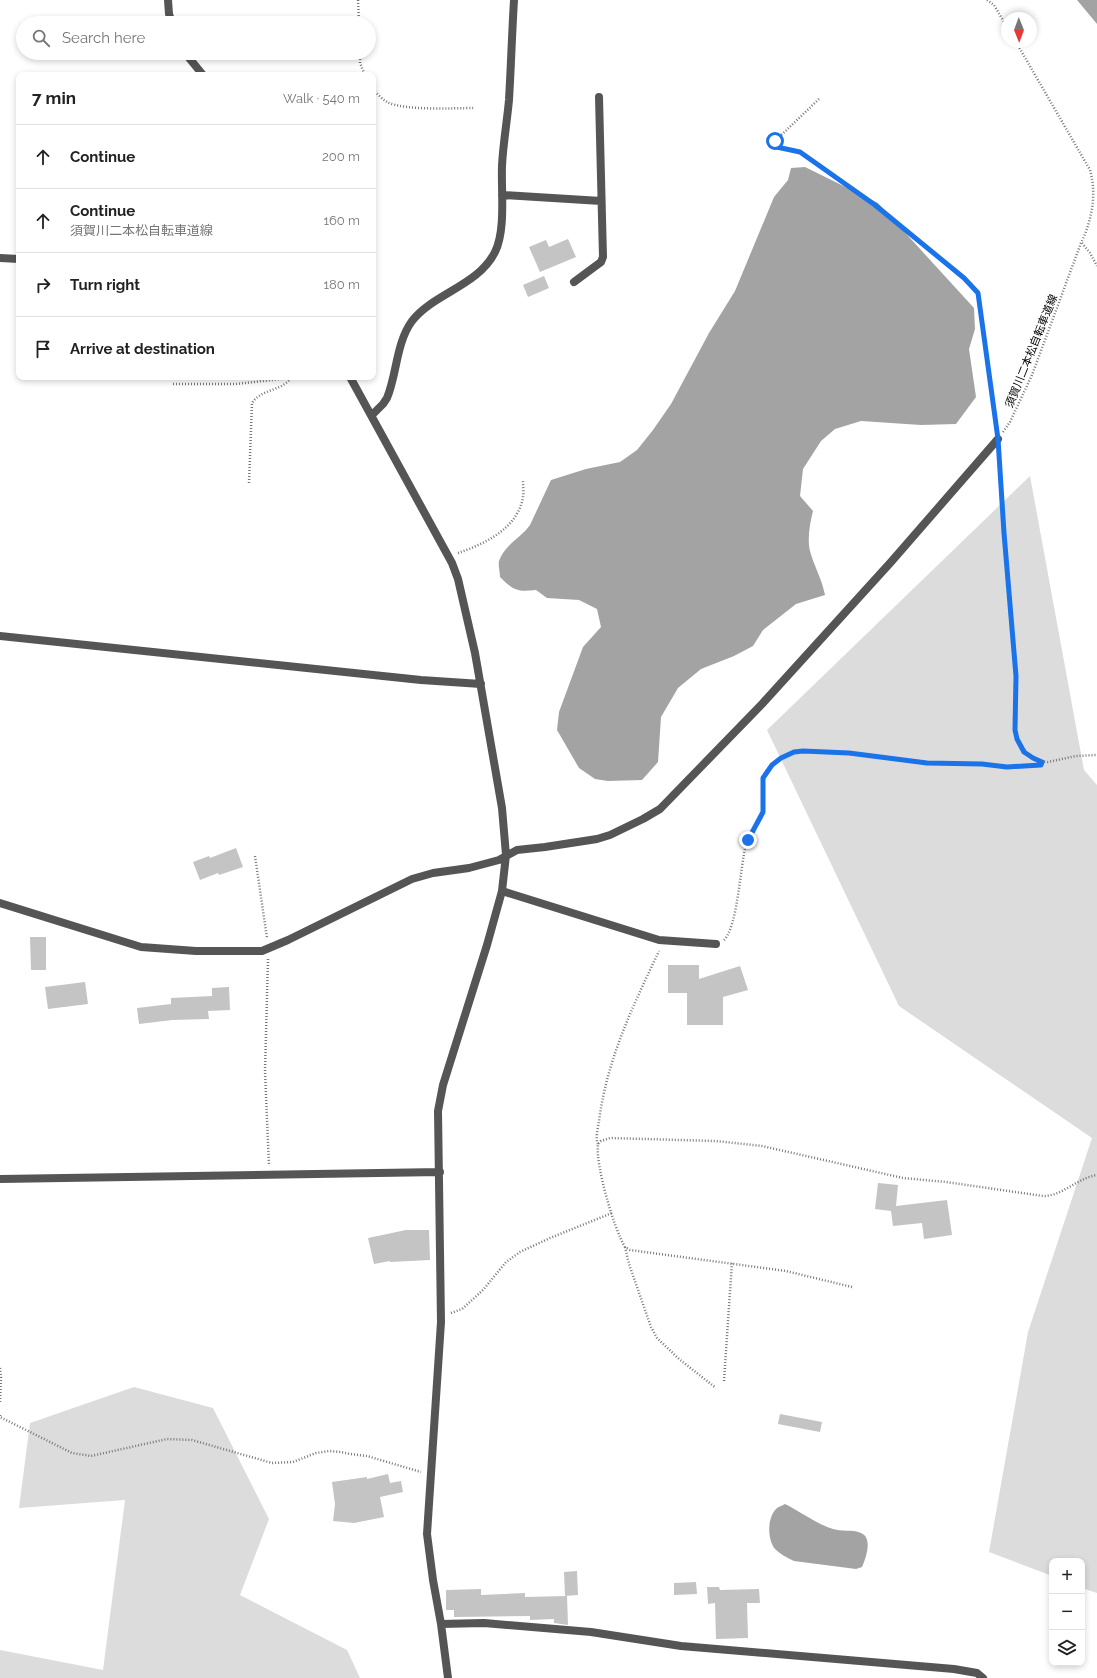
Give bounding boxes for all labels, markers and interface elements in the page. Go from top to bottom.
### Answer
north arrow [1001,12,1037,48]
search box [16,16,376,60]
icon: search [30,27,52,49]
text: Search here [62,29,145,47]
text: 7 min [32,88,76,108]
text: Walk · 540 m [283,91,360,106]
route start [766,132,784,150]
icon: ahead [32,146,54,168]
text: Continue [70,148,135,166]
text: 200 m [322,149,360,164]
text: Continue [70,202,135,220]
icon: ahead [32,210,54,232]
text: 160 m [323,213,360,228]
text: 須賀川二本松自転車道線 [70,223,213,238]
icon: right [32,274,54,296]
text: Turn right [70,276,140,294]
text: 180 m [324,277,360,292]
street label: 須賀川二本松自転車道線 [1003,293,1060,410]
icon: arrive [32,338,54,360]
text: Arrive at destination [70,340,215,358]
route end [739,831,757,849]
map controls [1049,1558,1085,1666]
button: + [1049,1558,1085,1594]
button: − [1049,1594,1085,1630]
button: layers [1049,1630,1085,1666]

